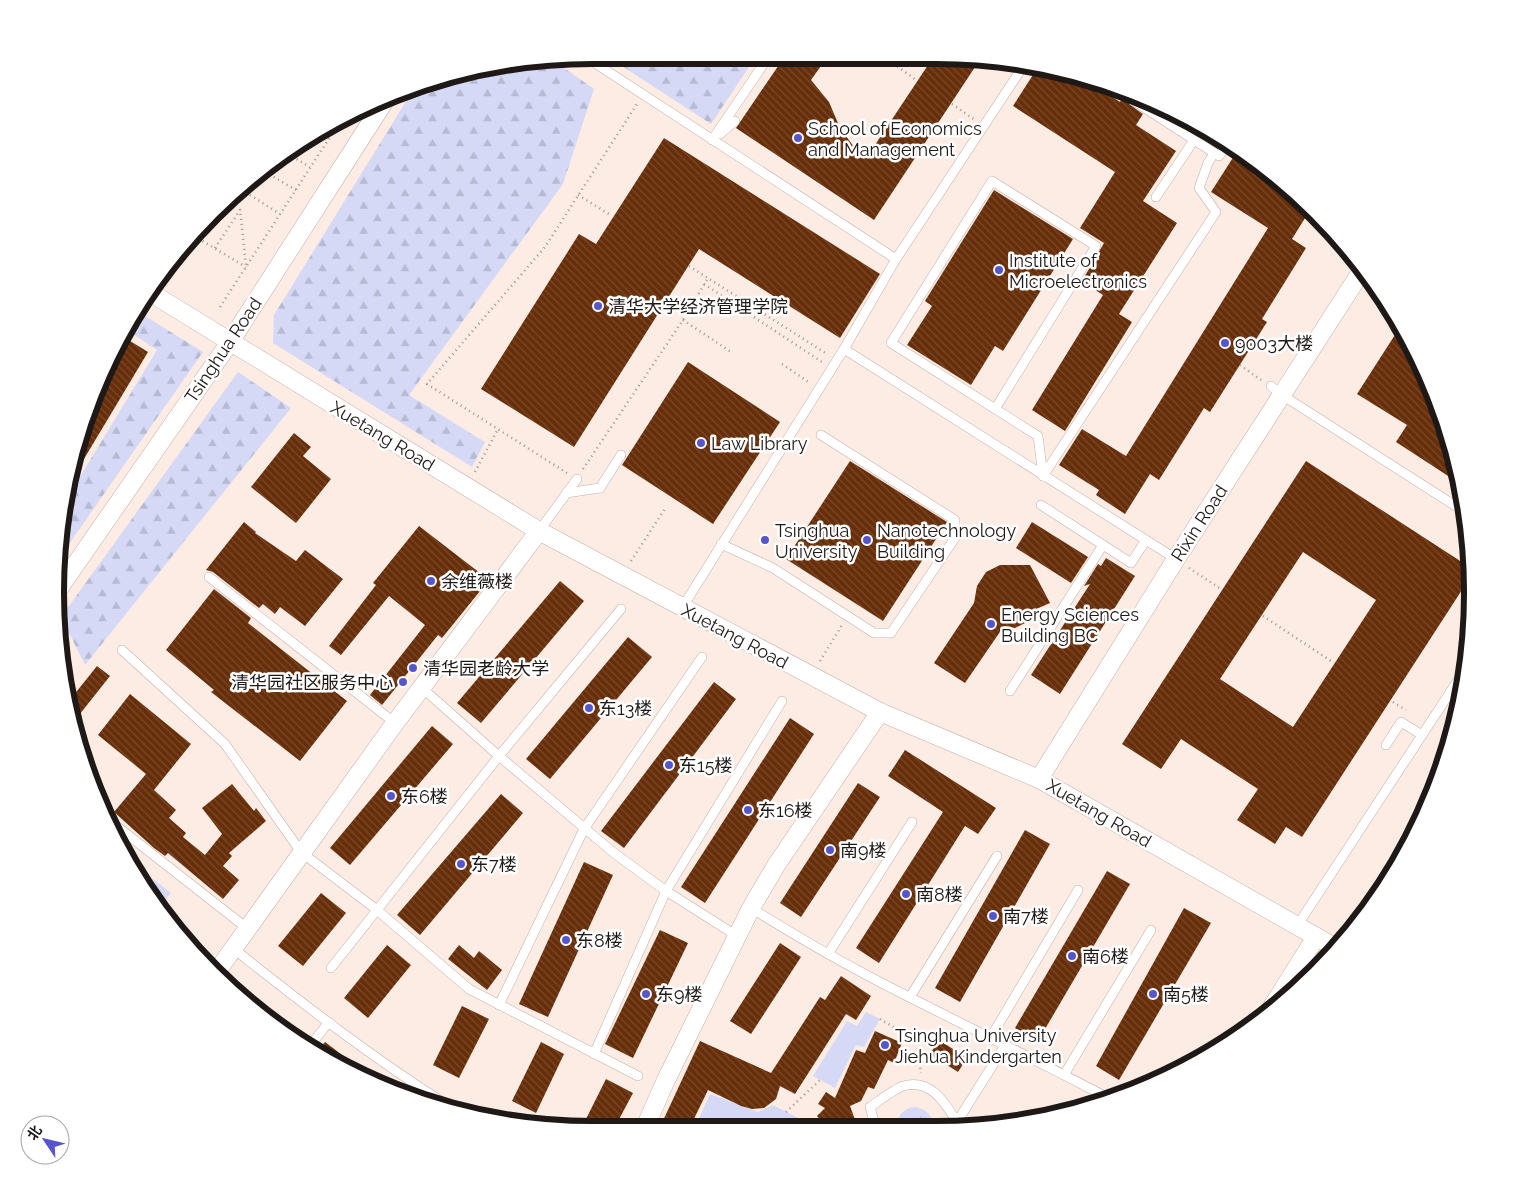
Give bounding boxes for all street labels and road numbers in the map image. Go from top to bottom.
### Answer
street label: Tsinghua Road [180,294,266,406]
street label: Xuetang Road [327,397,439,475]
street label: Rixin Road [1167,481,1231,565]
street label: Xuetang Road [678,599,792,673]
street label: Xuetang Road [1043,775,1155,851]

